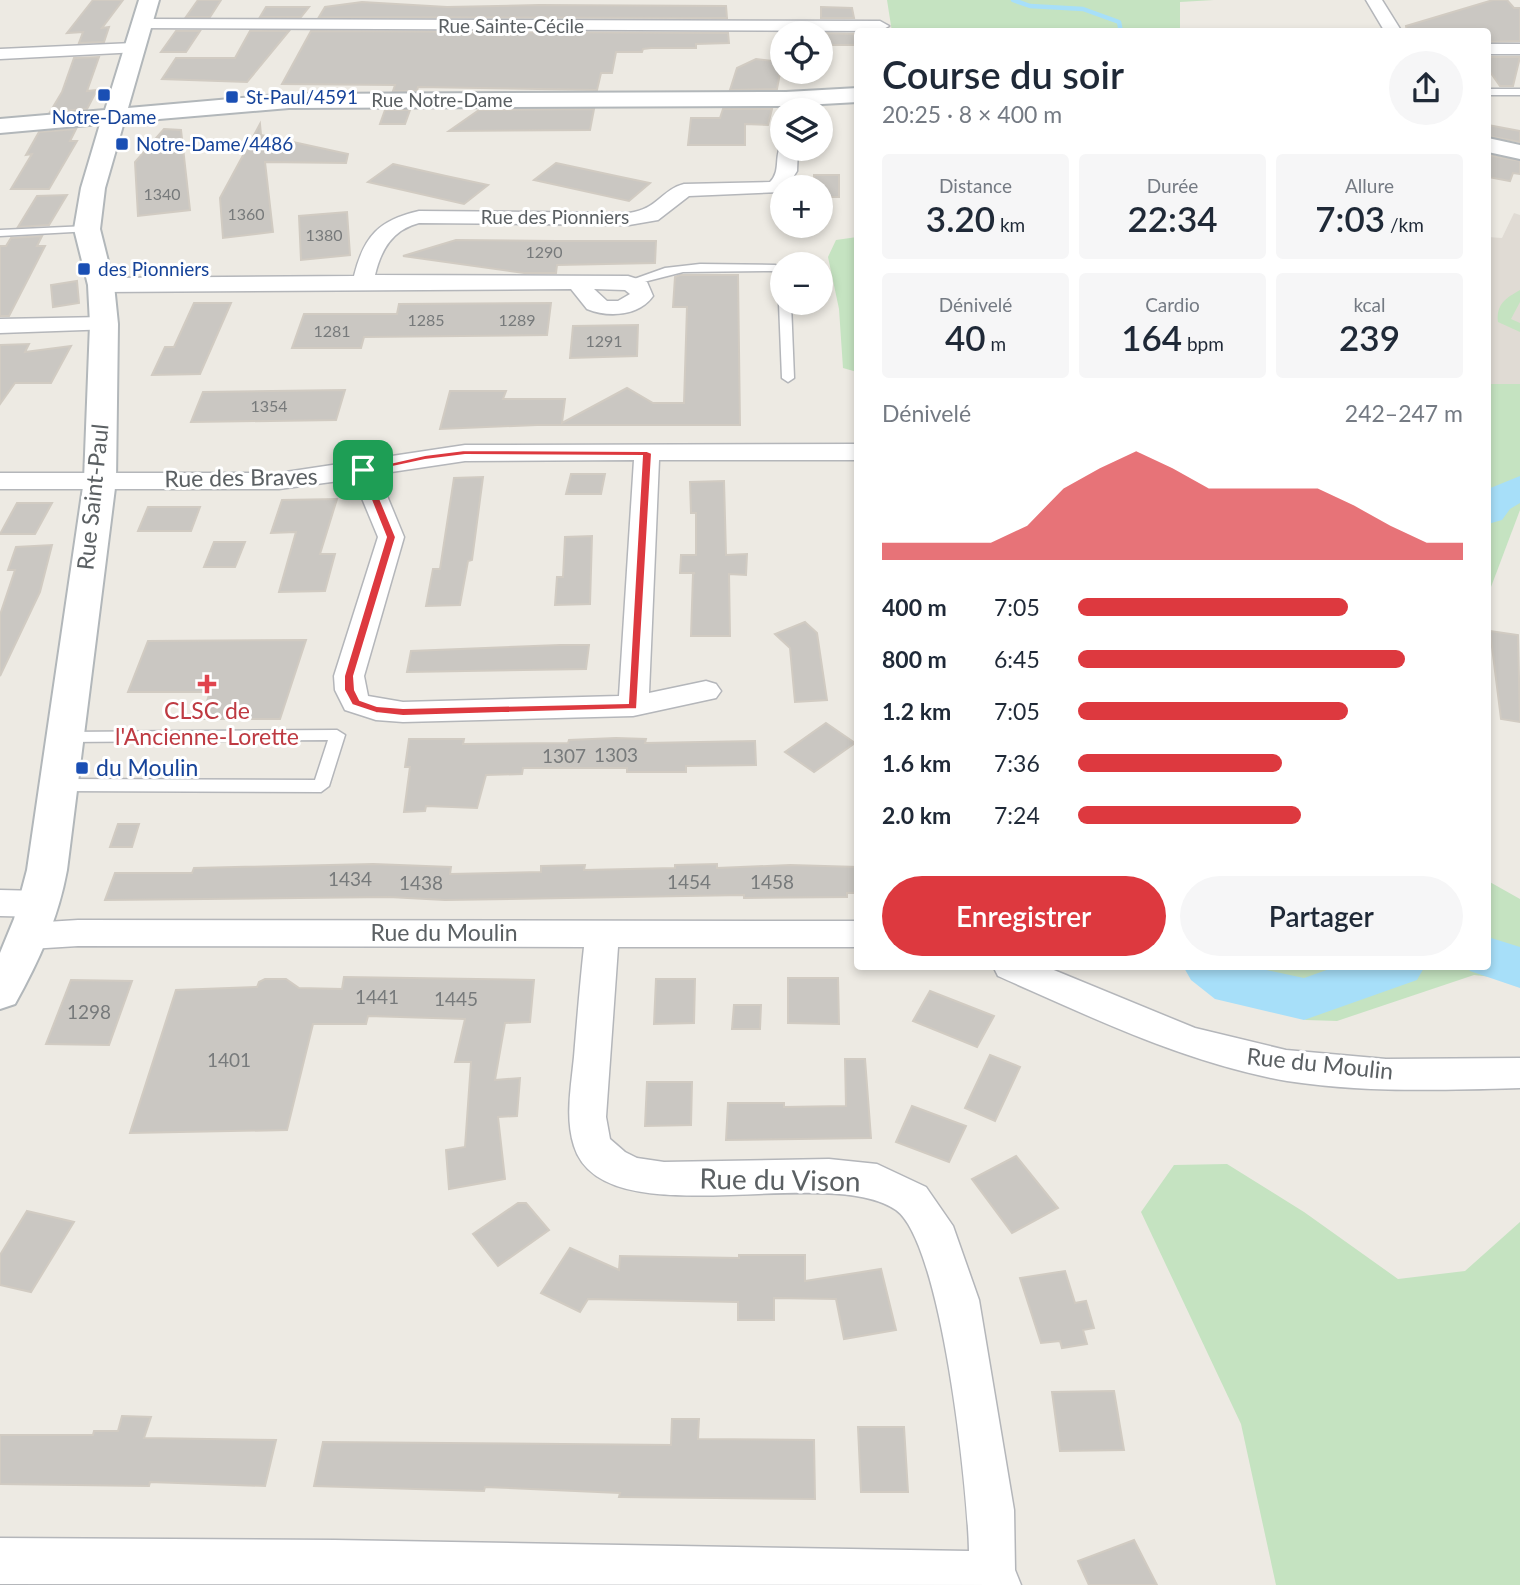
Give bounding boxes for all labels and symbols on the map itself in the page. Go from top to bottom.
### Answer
street label: Rue Sainte-Cécile [438,14,584,37]
place label: St-Paul/4591 [246,85,358,108]
marker: Notre-Dame [96,87,112,103]
street label: Rue Notre-Dame [371,88,513,111]
marker: St-Paul/4591 [224,89,240,105]
place label: Notre-Dame [52,105,156,128]
place label: Notre-Dame/4486 [136,132,293,155]
marker: Notre-Dame/4486 [114,136,130,152]
house number: 1340 [143,184,181,203]
house number: 1360 [227,204,265,223]
street label: Rue des Pionniers [481,205,629,228]
house number: 1380 [305,225,343,244]
house number: 1290 [525,242,563,261]
place label: des Pionniers [98,257,209,280]
marker: des Pionniers [76,261,92,277]
house number: 1285 [407,310,445,329]
house number: 1289 [498,310,536,329]
house number: 1281 [313,321,351,340]
house number: 1291 [585,331,623,350]
house number: 1354 [250,396,288,415]
street label: Rue Saint-Paul [70,423,114,571]
pin [333,440,393,500]
street label: Rue des Braves [164,462,318,492]
marker: CLSC de l'Ancienne-Lorette [197,674,217,694]
place label: CLSC de l'Ancienne-Lorette [115,696,299,750]
house number: 1303 [594,743,638,766]
house number: 1307 [542,744,586,767]
place label: du Moulin [96,753,198,781]
marker: du Moulin [74,760,90,776]
house number: 1434 [328,867,372,890]
house number: 1454 [667,870,711,893]
house number: 1458 [750,870,794,893]
house number: 1438 [399,871,443,894]
street label: Rue du Moulin [370,918,518,946]
house number: 1441 [355,985,399,1008]
house number: 1445 [434,987,478,1010]
house number: 1298 [67,1000,111,1023]
street label: Rue du Moulin [1246,1041,1395,1085]
house number: 1401 [207,1048,251,1071]
street label: Rue du Vison [699,1161,861,1197]

